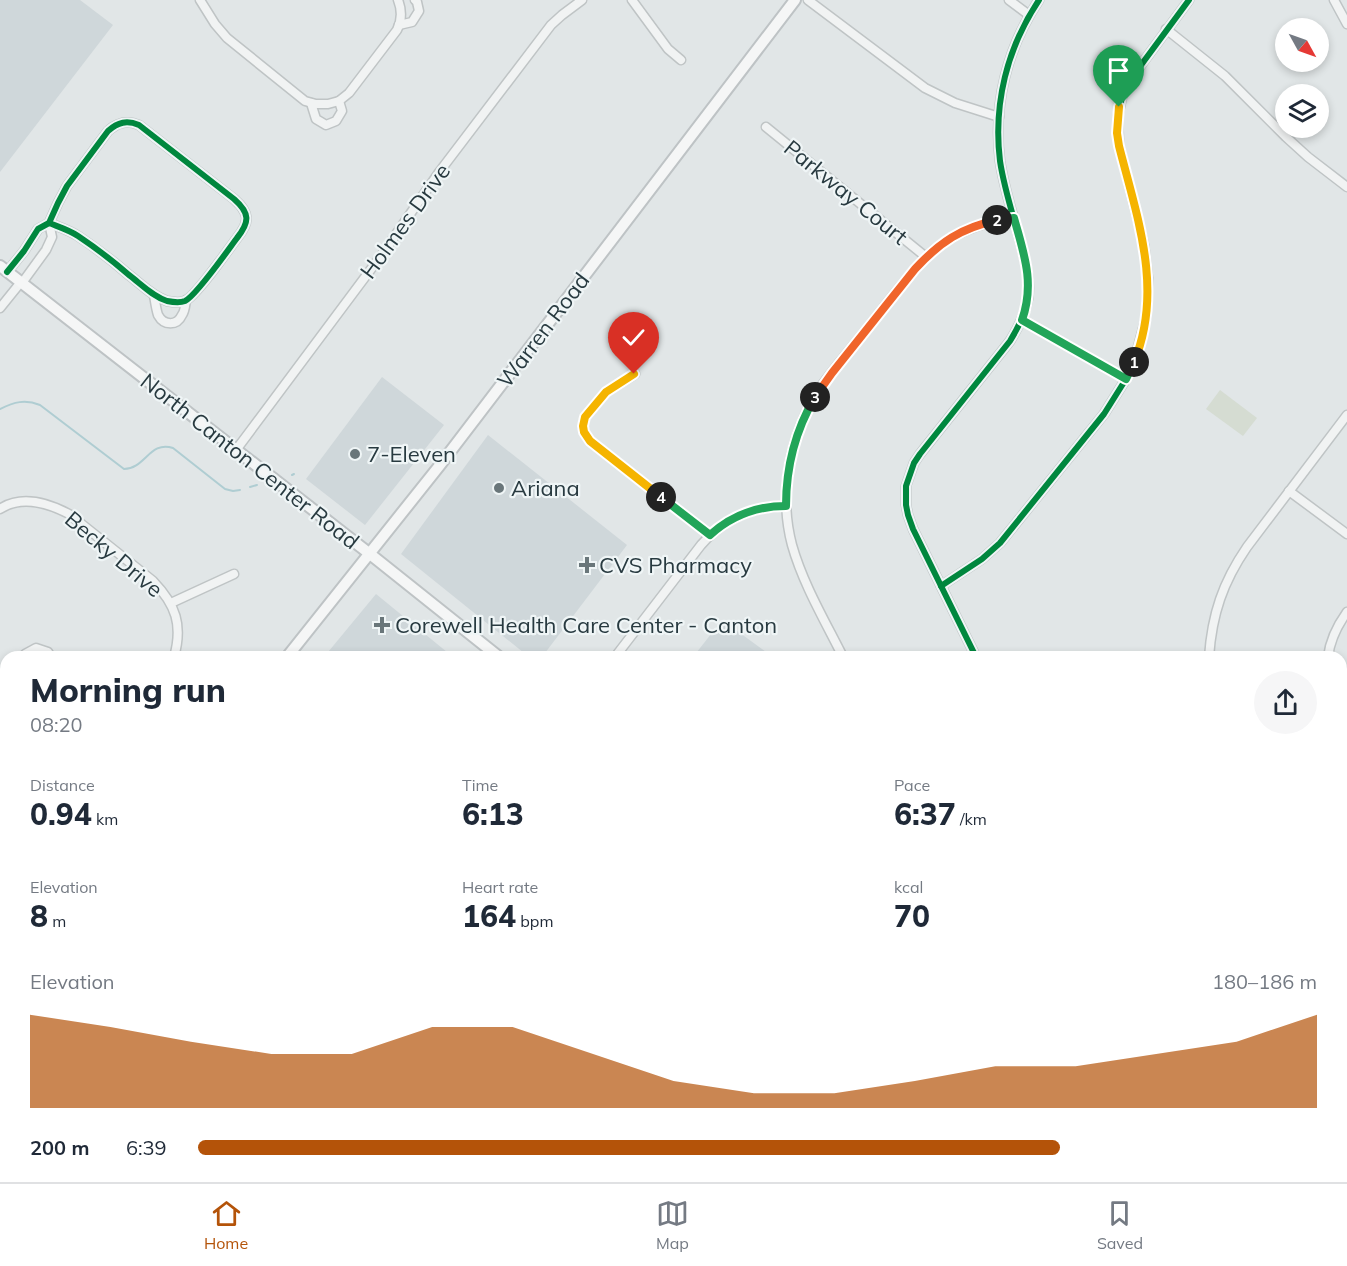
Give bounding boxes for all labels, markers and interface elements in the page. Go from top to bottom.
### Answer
north arrow [1275,18,1329,72]
map controls [1275,18,1329,138]
pin [1093,45,1144,107]
icon: arrive [1102,54,1135,87]
button: layers [1275,84,1329,138]
street label: Parkway Court [778,134,914,251]
street label: Holmes Drive [354,158,456,284]
pin: 2 [982,205,1012,235]
text: 2 [992,210,1002,230]
street label: Warren Road [491,267,595,393]
pin [608,312,659,374]
icon: check [617,321,650,354]
pin: 1 [1119,347,1149,377]
text: 1 [1129,352,1139,372]
street label: North Canton Center Road [135,367,365,555]
pin: 3 [800,382,830,412]
text: 3 [810,387,820,407]
place label: 7-Eleven [367,440,456,468]
marker: 7-Eleven [348,447,362,461]
place label: Ariana [511,474,580,502]
marker: Ariana [492,481,506,495]
pin: 4 [646,482,676,512]
text: 4 [656,487,666,507]
street label: Becky Drive [59,505,169,603]
place label: CVS Pharmacy [599,551,752,579]
marker: CVS Pharmacy [580,558,594,572]
place label: Corewell Health Care Center - Canton [395,611,777,639]
marker: Corewell Health Care Center - Canton [373,616,391,634]
text: Morning run [30,669,226,710]
button: share [1254,671,1317,734]
text: 08:20 [30,712,83,737]
text: Distance [30,775,95,795]
text: Time [462,775,498,795]
text: Pace [894,775,930,795]
text: 0.94 [30,795,92,833]
text: 6:13 [462,795,524,833]
text: 6:37 [894,795,956,833]
text: km [92,809,118,829]
text: /km [956,809,987,829]
text: Elevation [30,877,98,897]
text: Heart rate [462,877,538,897]
text: kcal [894,877,923,897]
text: 8 [30,897,48,935]
text: 164 [462,897,516,935]
text: 70 [894,897,930,935]
text: m [48,911,66,931]
text: bpm [516,911,553,931]
text: Elevation [30,969,115,994]
text: 180–186 m [1212,969,1317,994]
text: 200 m [30,1135,89,1160]
text: 6:39 [126,1135,167,1160]
tab: Home [204,1197,248,1253]
tab: Map [656,1197,689,1253]
tab: Saved [1097,1197,1143,1253]

